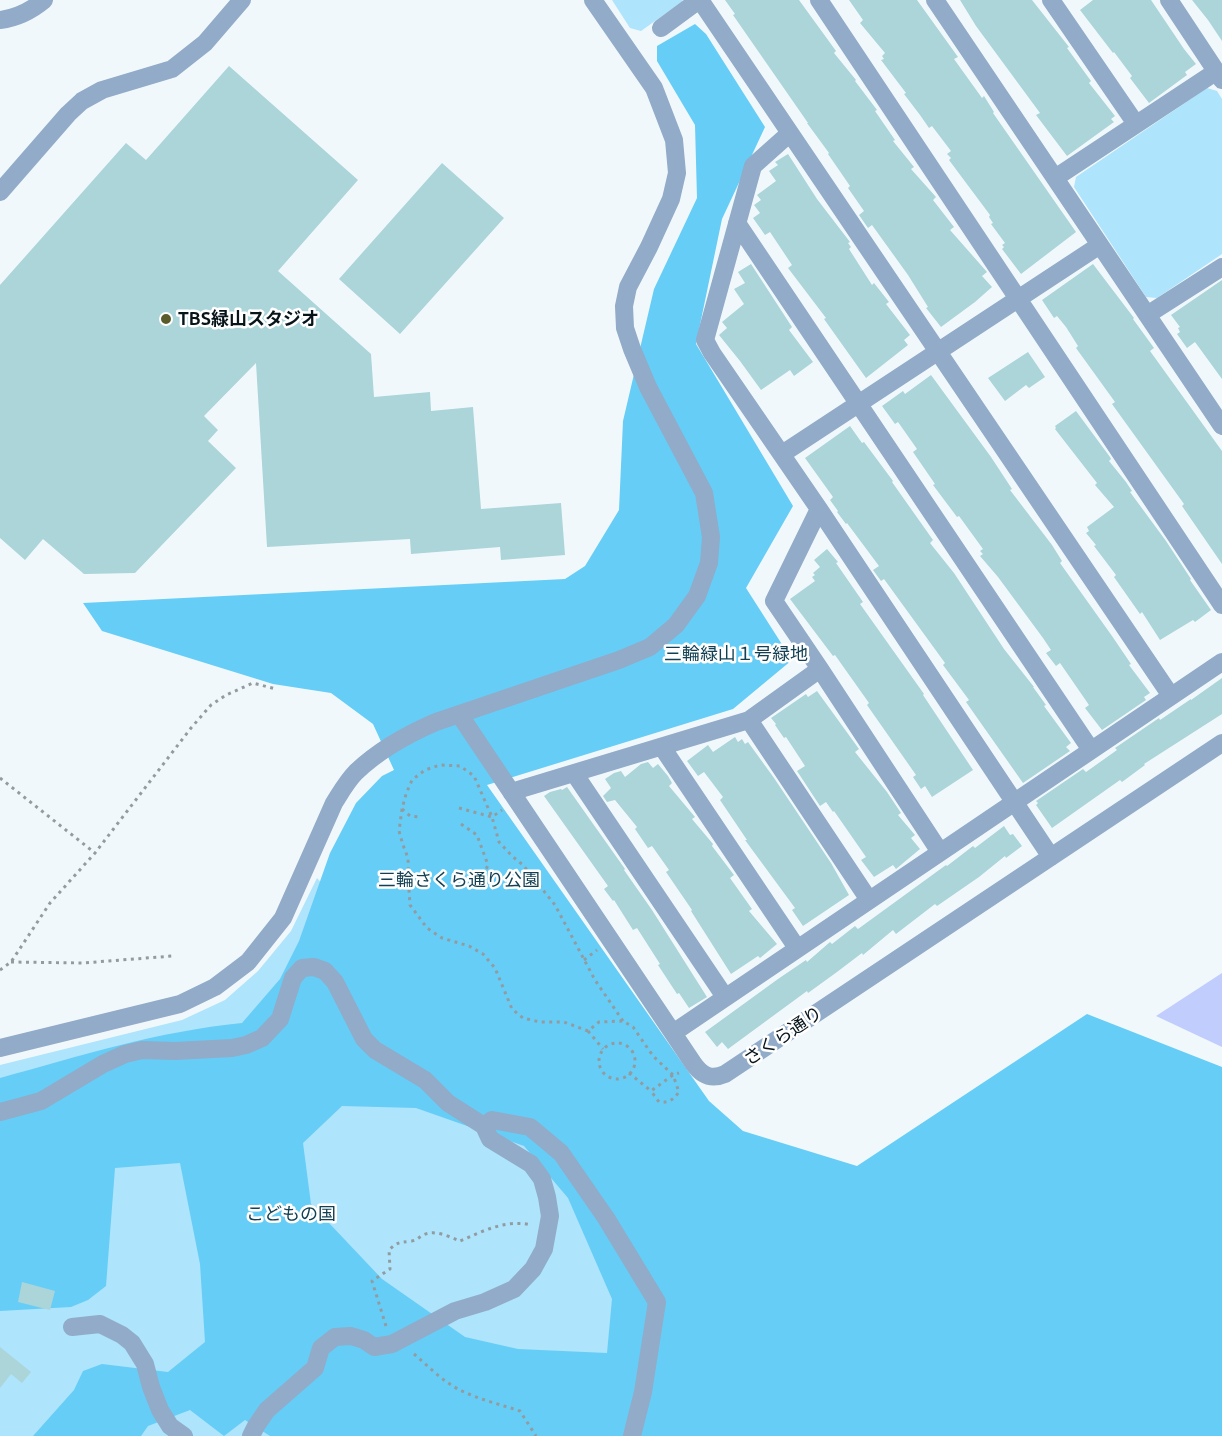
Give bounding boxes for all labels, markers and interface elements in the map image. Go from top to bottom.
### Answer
place label: TBS緑山スタジオ [178,308,319,330]
marker: TBS緑山スタジオ [159,312,173,326]
park label: 三輪緑山１号緑地 [664,643,808,665]
park label: 三輪さくら通り公園 [378,869,540,891]
street label: さくら通り [740,1002,826,1070]
park label: こどもの国 [246,1203,336,1225]

